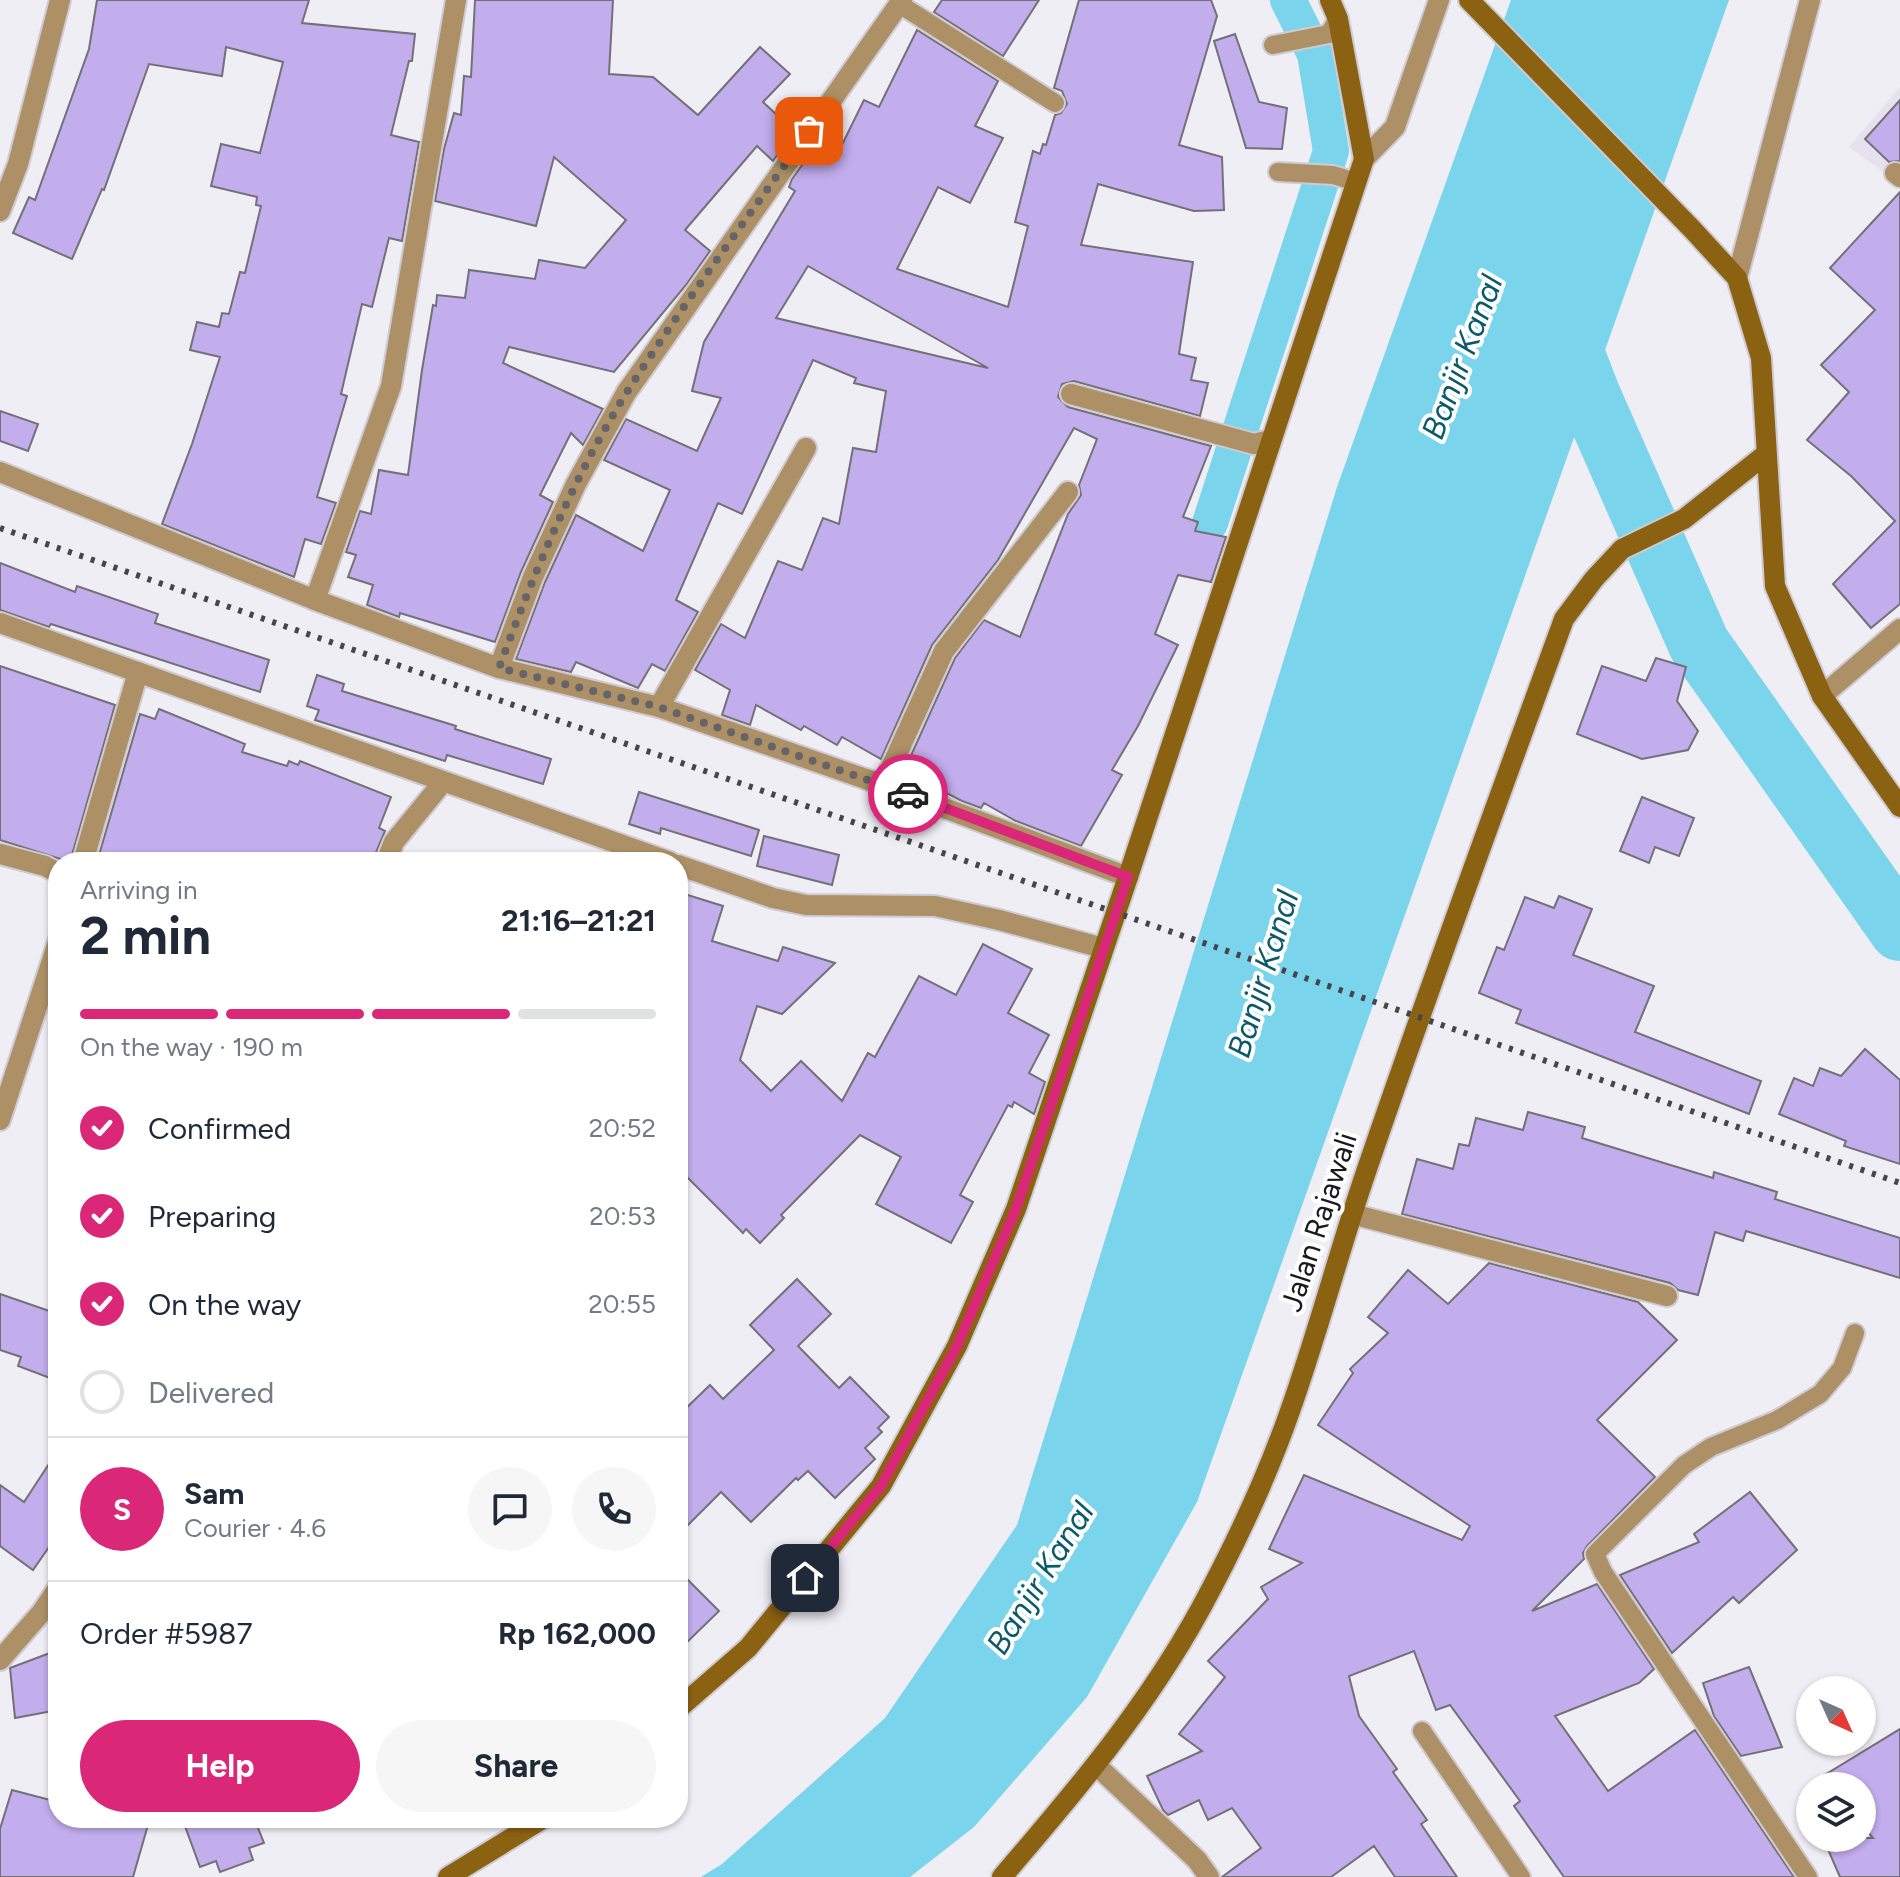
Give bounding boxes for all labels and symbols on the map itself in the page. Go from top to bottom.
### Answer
pin [775,97,843,165]
water label: Banjir Kanal [1413,269,1511,444]
courier [868,754,948,834]
water label: Banjir Kanal [1220,885,1307,1062]
street label: Jalan Rajawali [1272,1128,1365,1316]
water label: Banjir Kanal [978,1494,1102,1661]
pin [771,1544,839,1612]
north arrow [1796,1676,1876,1756]

